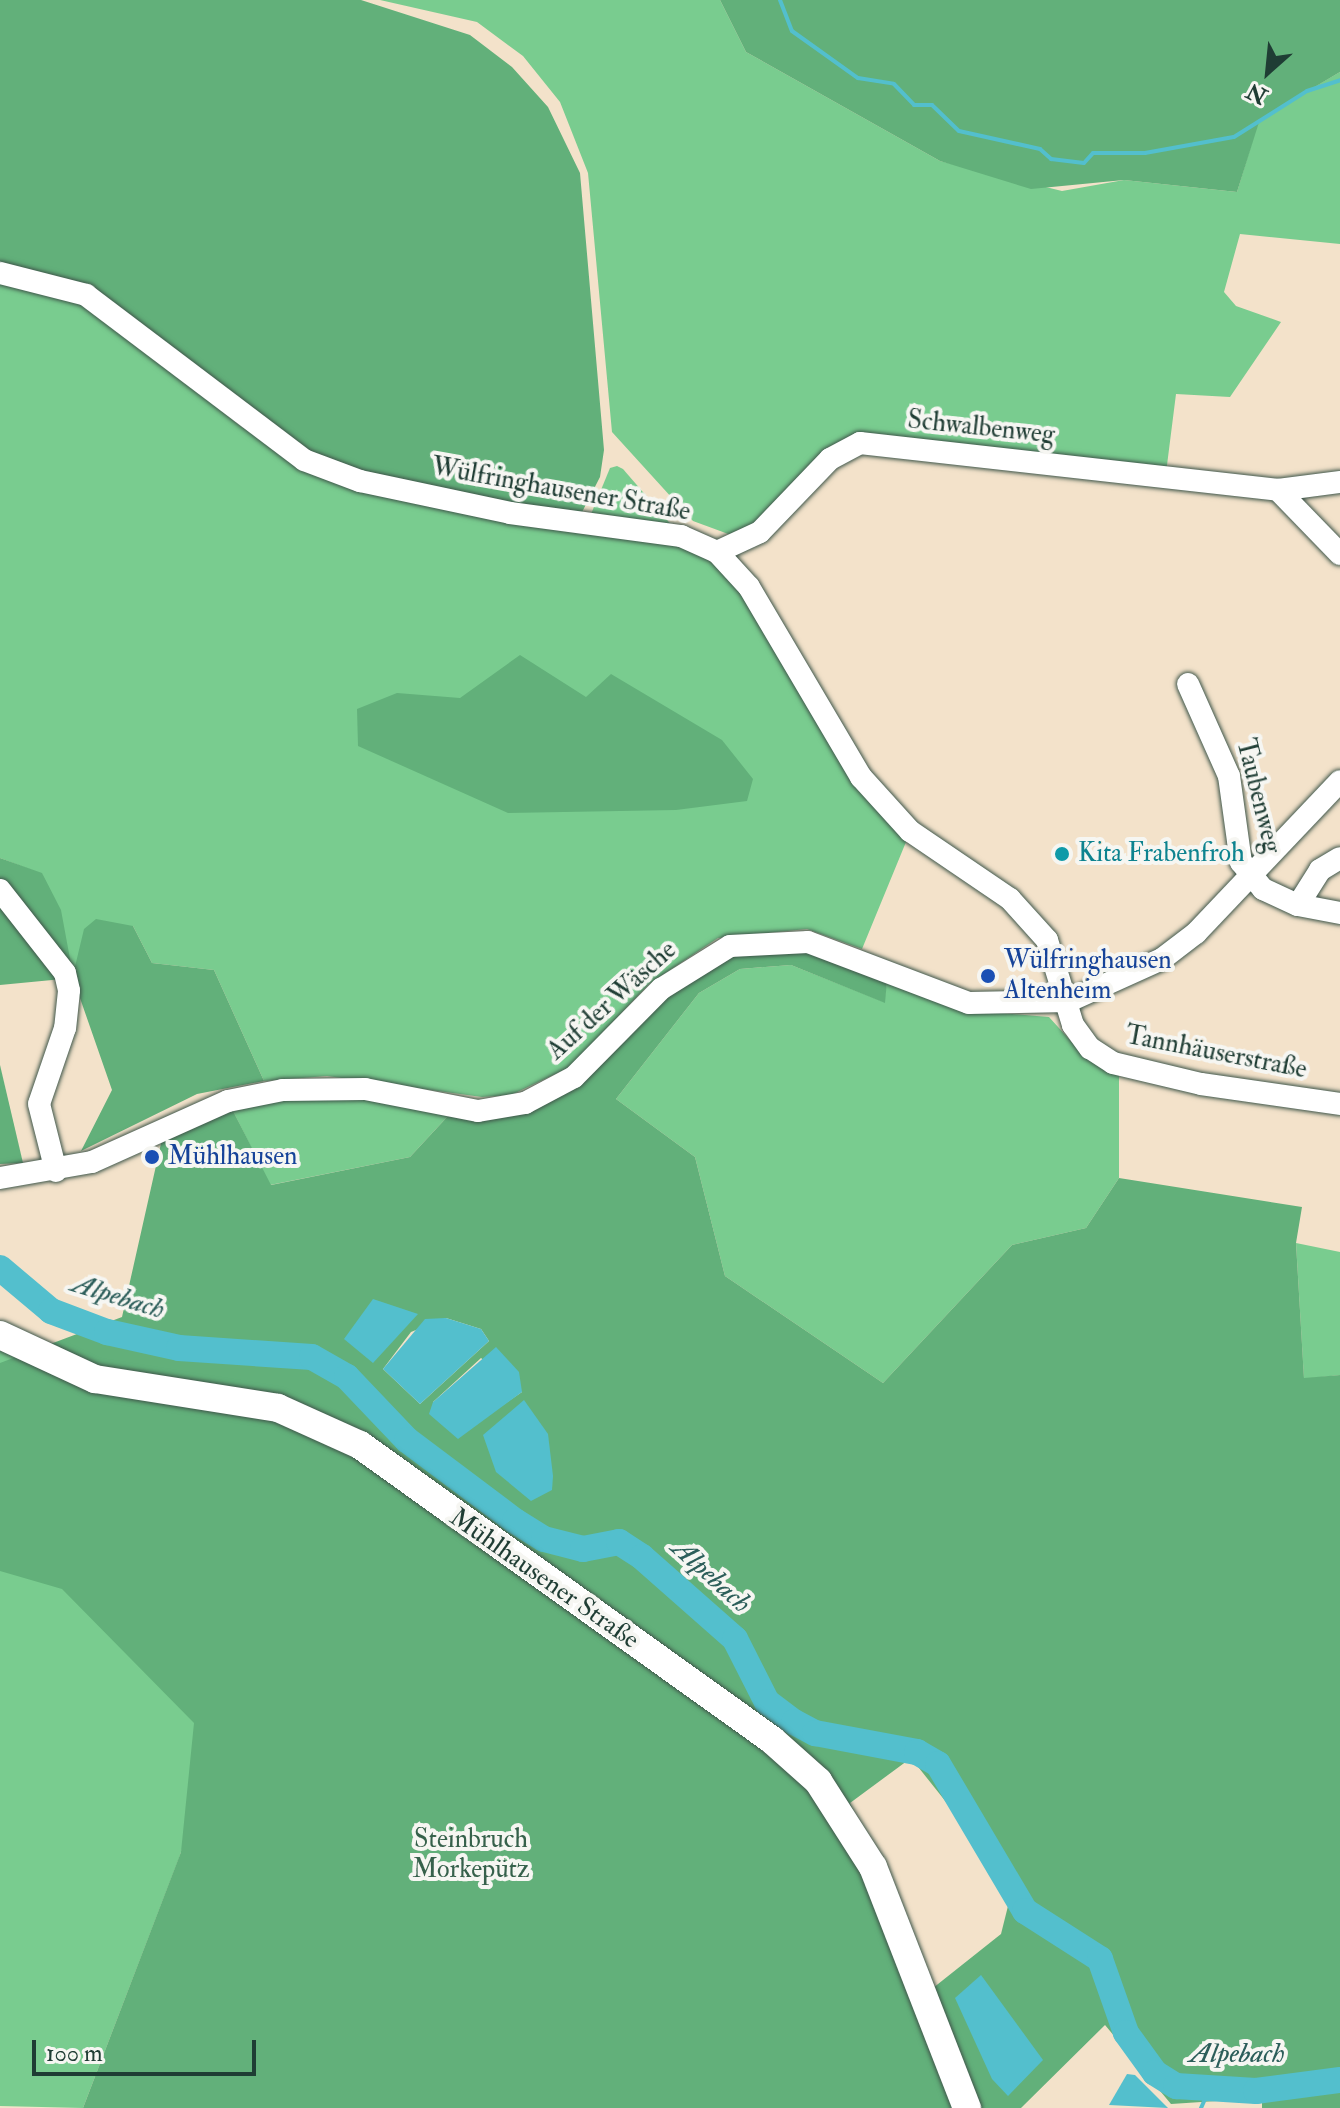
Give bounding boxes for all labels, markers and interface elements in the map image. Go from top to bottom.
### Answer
north arrow [1228,32,1308,112]
text: N [1242,76,1272,110]
street label: Schwalbenweg [906,405,1056,451]
street label: Wülfringhausener Straße [429,452,693,528]
street label: Taubenweg [1229,736,1287,856]
place label: Kita Frabenfroh [1078,838,1245,870]
marker: Kita Frabenfroh [1053,845,1071,863]
street label: Auf der Wäsche [541,935,683,1067]
place label: Wülfringhausen Altenheim [1004,945,1172,1006]
marker: Wülfringhausen Altenheim [979,967,997,985]
street label: Tannhäuserstraße [1123,1020,1309,1086]
place label: Mühlhausen [168,1141,297,1173]
marker: Mühlhausen [143,1148,161,1166]
water label: Alpebach [67,1267,169,1327]
street label: Mühlhausener Straße [443,1502,645,1656]
water label: Alpebach [664,1532,758,1620]
park label: Steinbruch Morkepütz [412,1824,530,1886]
scale bar [36,2024,260,2074]
water label: Alpebach [1189,2037,1285,2071]
text: 100 m [46,2038,103,2069]

